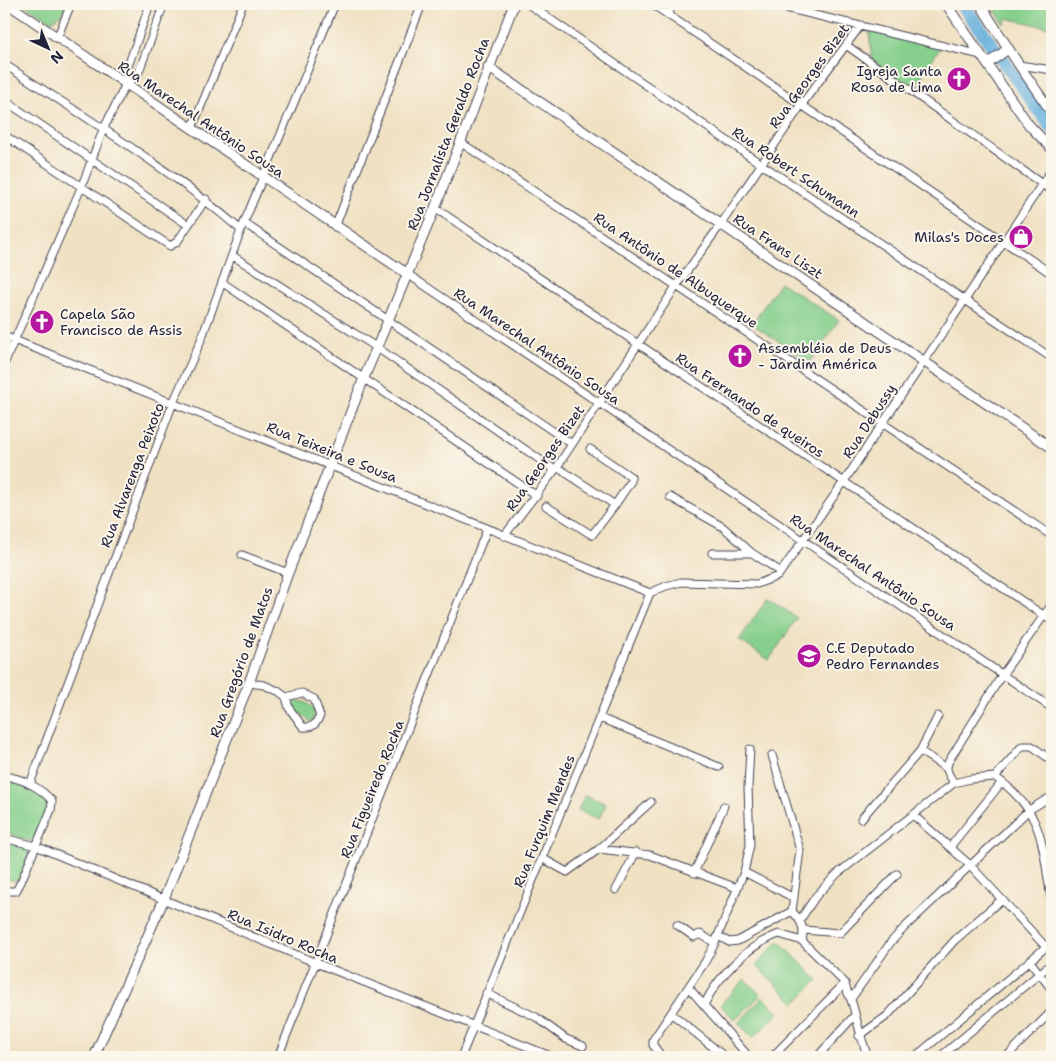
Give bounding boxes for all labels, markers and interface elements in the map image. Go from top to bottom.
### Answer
street label: Rua Georges Bizet [765,20,853,132]
north arrow [22,22,72,72]
street label: Rua Jornalista Geraldo Rocha [403,35,493,233]
text: N [47,47,67,68]
street label: Rua Marechal Antônio Sousa [114,57,288,182]
place label: Igreja Santa Rosa de Lima [851,62,942,96]
church icon: Igreja Santa Rosa de Lima [946,66,972,92]
street label: Rua Robert Schumann [729,123,864,222]
street label: Rua Antônio de Albuquerque [590,208,762,332]
street label: Rua Frans Liszt [730,209,826,283]
shop icon: Milas's Doces [1008,224,1034,250]
place label: Milas's Doces [914,228,1004,246]
street label: Rua Marechal Antônio Sousa [450,284,624,409]
place label: Capela São Francisco de Assis [60,305,183,339]
church icon: Capela São Francisco de Assis [29,309,55,335]
place label: Assembléia de Deus - Jardim América [758,339,892,373]
church icon: Assembléia de Deus - Jardim América [727,343,753,369]
street label: Rua Frernando de queiros [672,348,828,462]
street label: Rua Debussy [838,380,900,462]
street label: Rua Alvarenga Peixoto [96,400,168,550]
street label: Rua Georges Bizet [502,402,588,514]
street label: Rua Teixeira e Sousa [264,418,400,487]
street label: Rua Marechal Antônio Sousa [786,510,960,635]
street label: Rua Gregório de Matos [205,584,277,740]
place label: C.E Deputado Pedro Fernandes [826,639,939,673]
school or university icon: C.E Deputado Pedro Fernandes [796,643,822,669]
street label: Rua Figueiredo Rocha [336,717,408,861]
street label: Rua Furquim Mendes [509,752,579,890]
street label: Rua Isidro Rocha [225,905,341,967]

